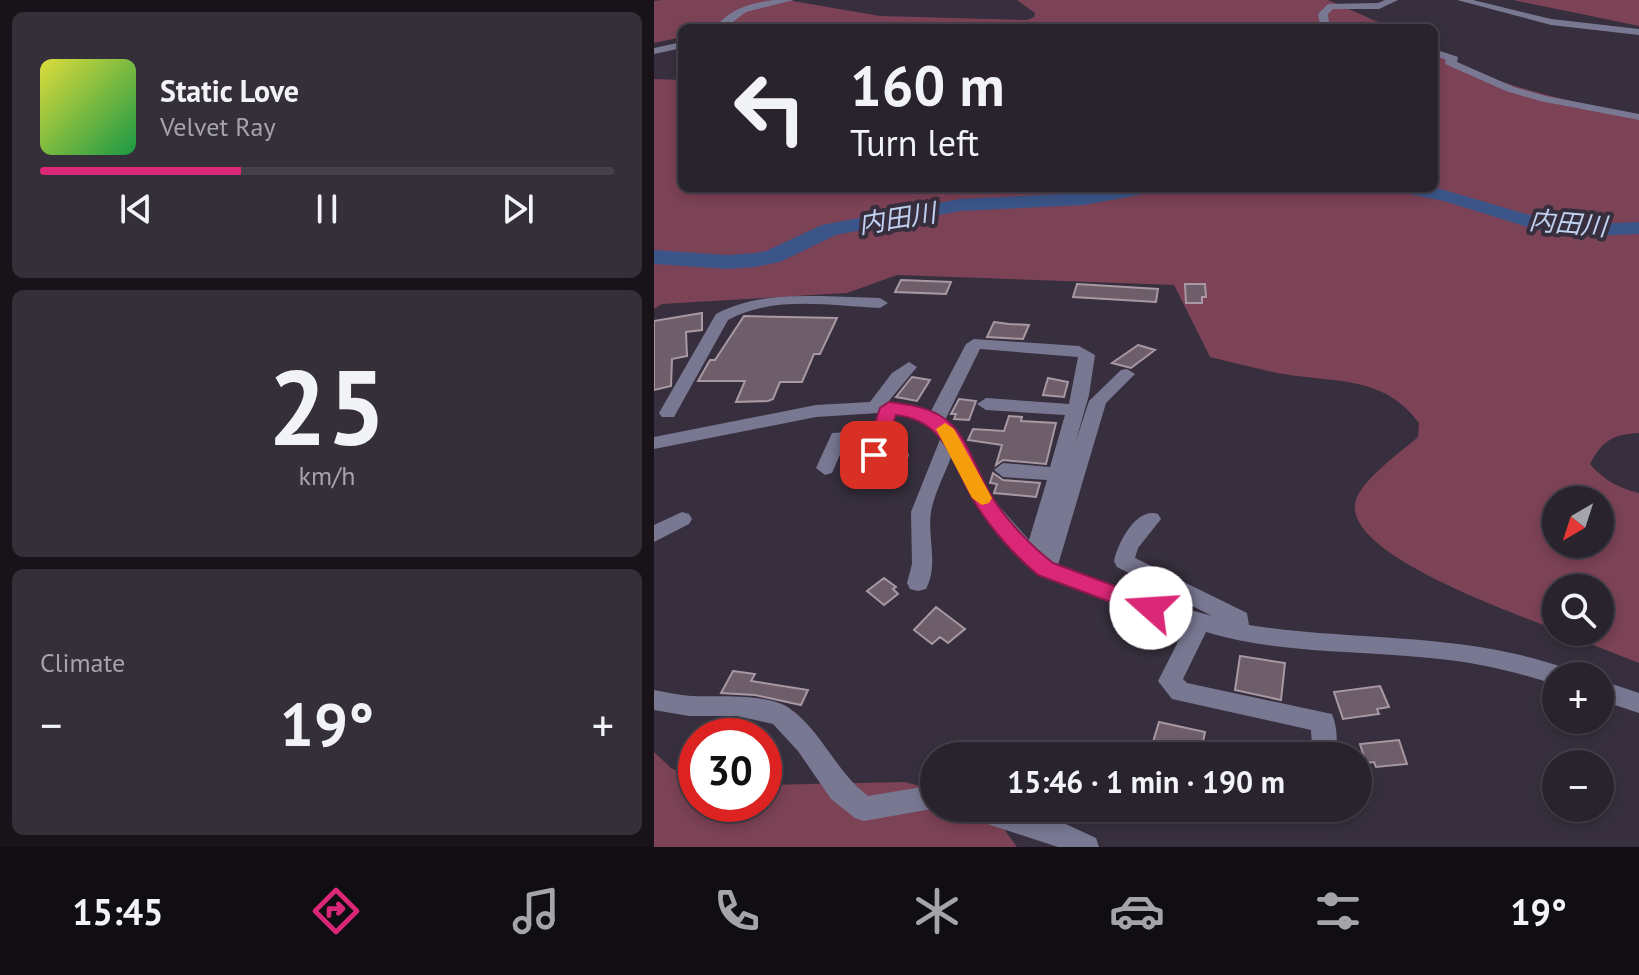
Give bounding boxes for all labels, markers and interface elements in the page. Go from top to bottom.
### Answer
text: 160 m [850,49,1005,121]
icon: left [718,56,822,160]
text: Static Love [160,71,299,110]
text: Velvet Ray [160,110,276,143]
text: Turn left [850,119,979,166]
icon: previous [114,187,158,231]
icon: pause [305,187,349,231]
icon: next [496,187,540,231]
water label: 内田川 [856,195,941,240]
water label: 内田川 [1528,203,1611,243]
text: 25 [268,339,386,474]
pin [840,421,908,489]
icon: arrive [852,433,896,477]
text: km/h [299,459,356,492]
north arrow [1542,486,1614,558]
map controls [1542,486,1614,822]
position arrow [1109,566,1193,650]
button: search [1542,574,1614,646]
text: Climate [40,646,125,679]
button: + [1542,662,1614,734]
text: 19° [280,685,374,763]
text: − [40,696,62,753]
text: + [592,696,614,753]
speed limit sign: 30 [678,718,782,822]
button: − [1542,750,1614,822]
text: 15:46 · 1 min · 190 m [1007,762,1285,801]
icon: directions [308,883,364,939]
icon: music [508,883,564,939]
icon: phone [709,883,765,939]
icon: climate [909,883,965,939]
icon: car [1109,883,1165,939]
icon: filters [1310,883,1366,939]
text: 15:45 [72,888,164,935]
text: 19° [1510,888,1567,935]

